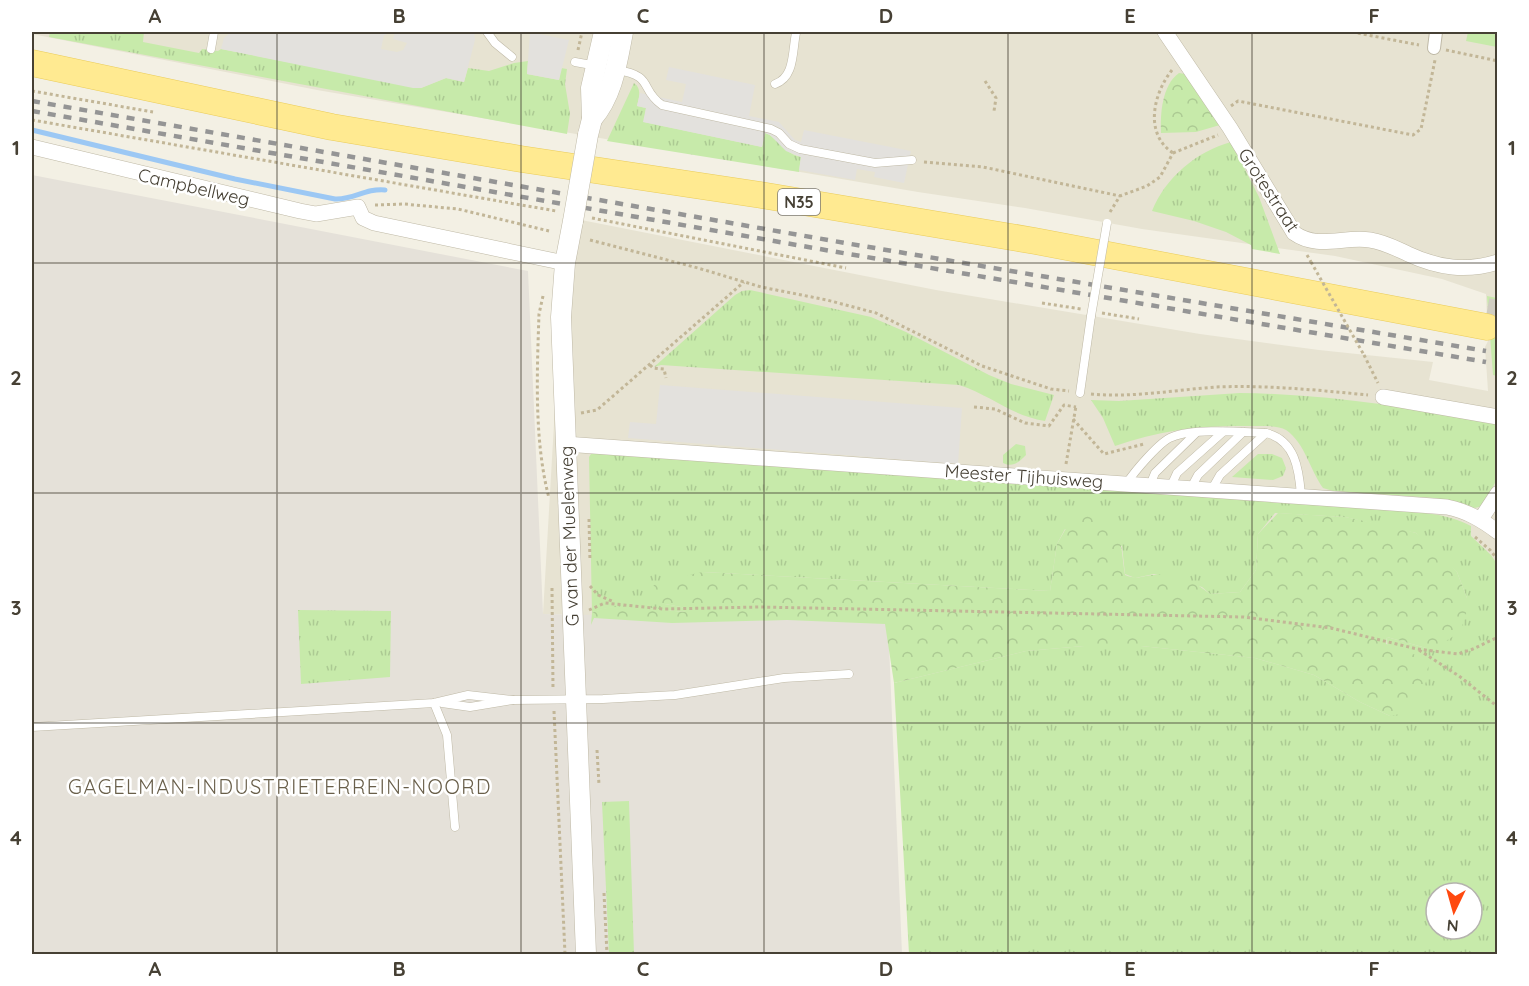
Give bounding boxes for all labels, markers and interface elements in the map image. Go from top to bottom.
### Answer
text: A [149,3,162,28]
text: B [392,3,406,28]
text: C [637,3,650,28]
text: D [879,3,893,28]
text: E [1124,3,1136,28]
text: F [1368,3,1380,28]
text: 1 [12,135,20,160]
text: 1 [1508,135,1516,160]
street label: Grotestraat [1233,144,1305,236]
street label: Campbellweg [136,163,252,211]
road number: N35 [778,189,820,215]
text: 2 [10,365,22,390]
text: 2 [1506,365,1518,390]
street label: G van der Muelenweg [554,445,584,627]
street label: Meester Tijhuisweg [944,459,1104,493]
text: 3 [11,595,21,620]
text: 3 [1507,595,1517,620]
district label: GAGELMAN-INDUSTRIETERREIN-NOORD [68,774,492,799]
text: 4 [10,825,22,850]
text: 4 [1506,825,1518,850]
north arrow [1424,881,1484,941]
text: N [1446,915,1459,936]
text: A [149,956,162,981]
text: B [392,956,406,981]
text: C [637,956,650,981]
text: D [879,956,893,981]
text: E [1124,956,1136,981]
text: F [1368,956,1380,981]

